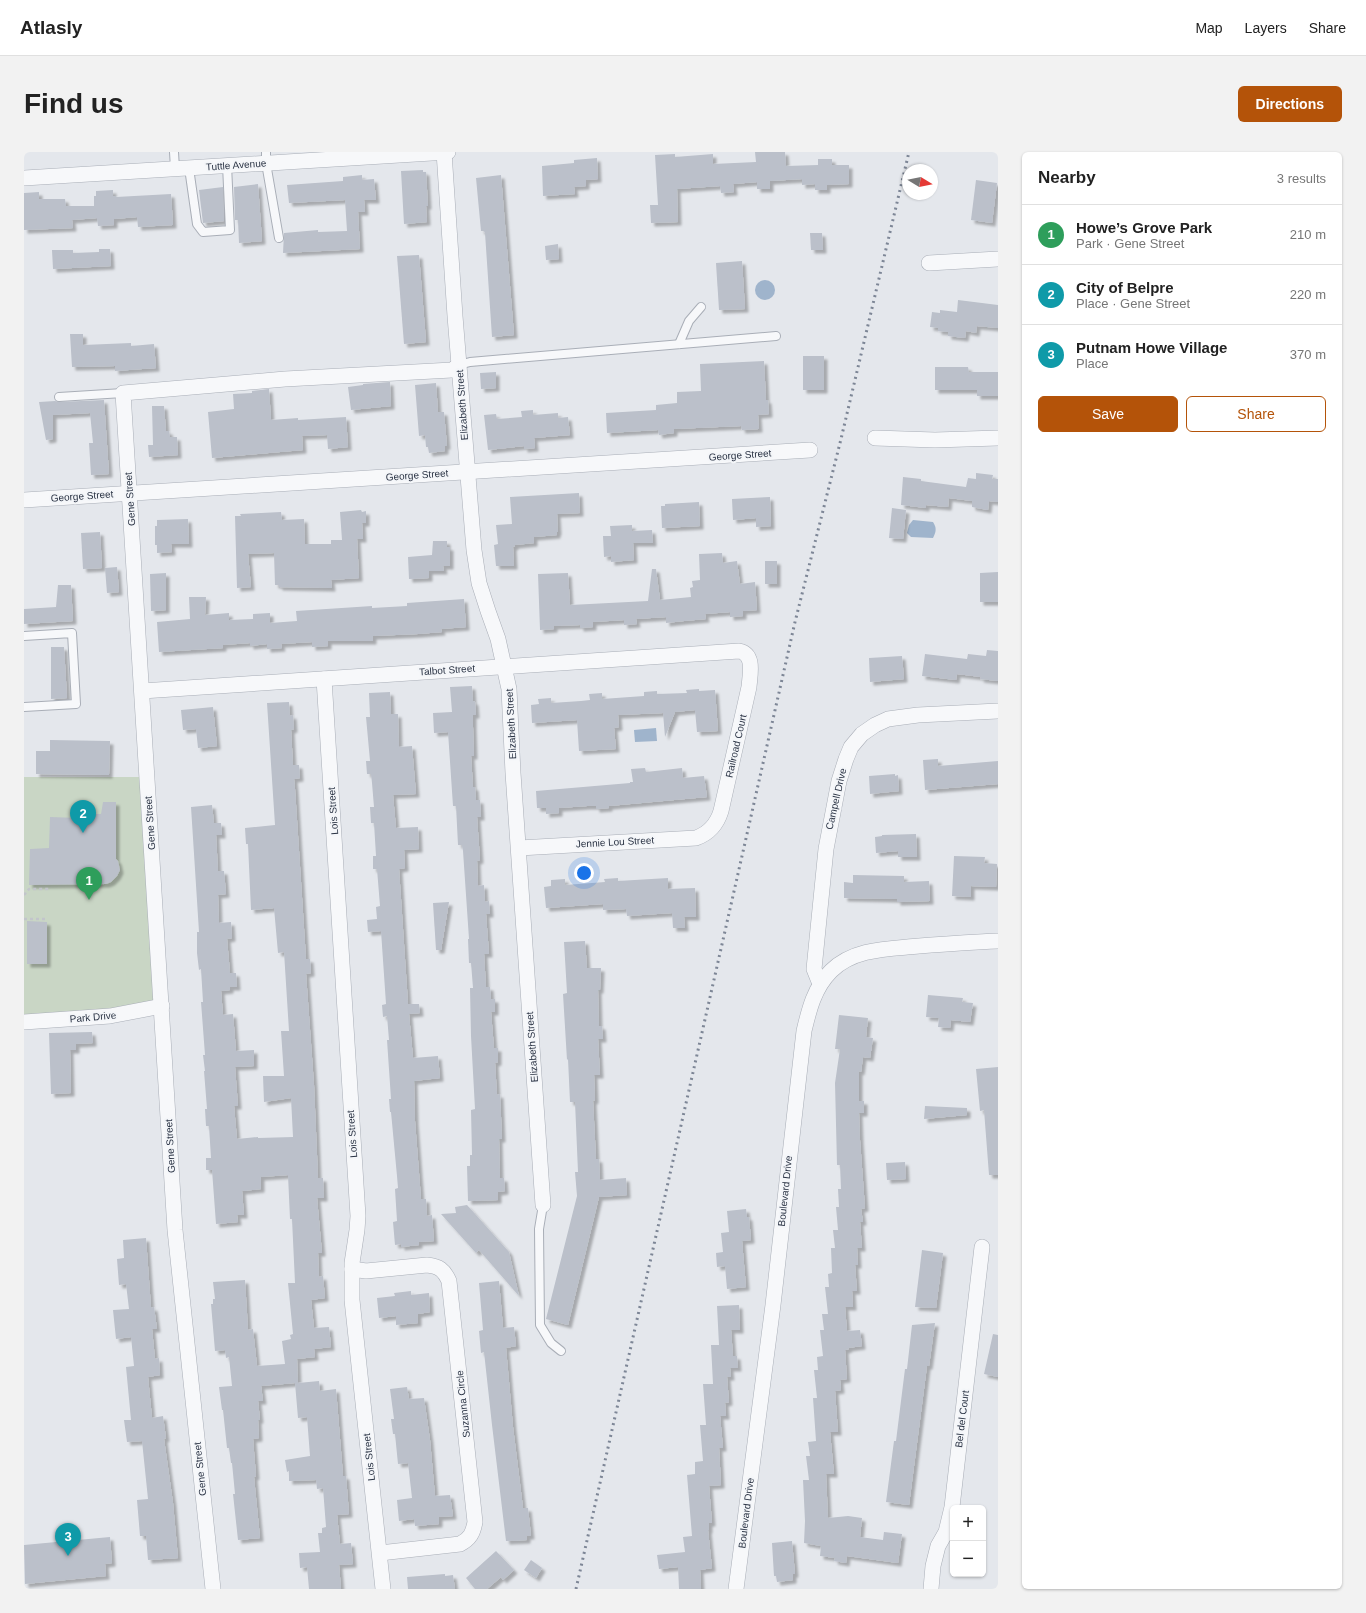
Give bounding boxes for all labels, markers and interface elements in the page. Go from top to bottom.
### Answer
text: Atlasly [20,17,82,38]
text: Map [1195,20,1223,36]
text: Layers [1245,20,1287,36]
text: Share [1309,20,1346,36]
button: Directions [1238,86,1342,122]
text: Find us [24,88,124,119]
street label: Tuttle Avenue [205,157,267,173]
north arrow [902,164,938,200]
text: Nearby [1038,168,1096,187]
text: 3 results [1277,171,1326,186]
text: Howe’s Grove Park [1076,219,1212,236]
text: 1 [1047,227,1055,242]
text: 210 m [1290,227,1326,242]
text: Park · Gene Street [1076,236,1184,251]
text: City of Belpre [1076,279,1174,296]
text: 2 [1047,287,1055,302]
text: 220 m [1290,287,1326,302]
text: Place · Gene Street [1076,296,1190,311]
text: Putnam Howe Village [1076,339,1227,356]
text: 3 [1047,347,1055,362]
text: 370 m [1290,347,1326,362]
text: Place [1076,356,1109,371]
street label: Elizabeth Street [454,369,470,441]
button: Save [1038,396,1178,432]
button: Share [1186,396,1326,432]
street label: George Street [708,447,772,463]
street label: George Street [385,467,449,483]
street label: Gene Street [123,472,137,526]
street label: George Street [50,488,114,504]
street label: Talbot Street [419,663,476,677]
street label: Elizabeth Street [504,688,518,760]
street label: Railroad Court [723,713,749,779]
street label: Campell Drive [824,767,849,831]
street label: Lois Street [326,787,340,835]
street label: Gene Street [143,796,157,850]
pin: 2 [70,800,96,833]
street label: Jennie Lou Street [576,834,655,850]
your location [574,863,594,883]
pin: 1 [76,867,102,900]
street label: Park Drive [69,1009,117,1025]
street label: Elizabeth Street [524,1011,540,1083]
street label: Lois Street [345,1110,359,1158]
street label: Gene Street [163,1119,177,1173]
street label: Boulevard Drive [776,1155,794,1227]
street label: Suzanna Circle [454,1369,472,1438]
street label: Bel del Court [953,1389,971,1448]
street label: Lois Street [361,1432,377,1481]
street label: Gene Street [192,1441,208,1496]
street label: Boulevard Drive [736,1477,756,1549]
map controls [950,1505,986,1577]
button: + [950,1505,986,1541]
pin: 3 [55,1523,81,1556]
button: − [950,1541,986,1577]

